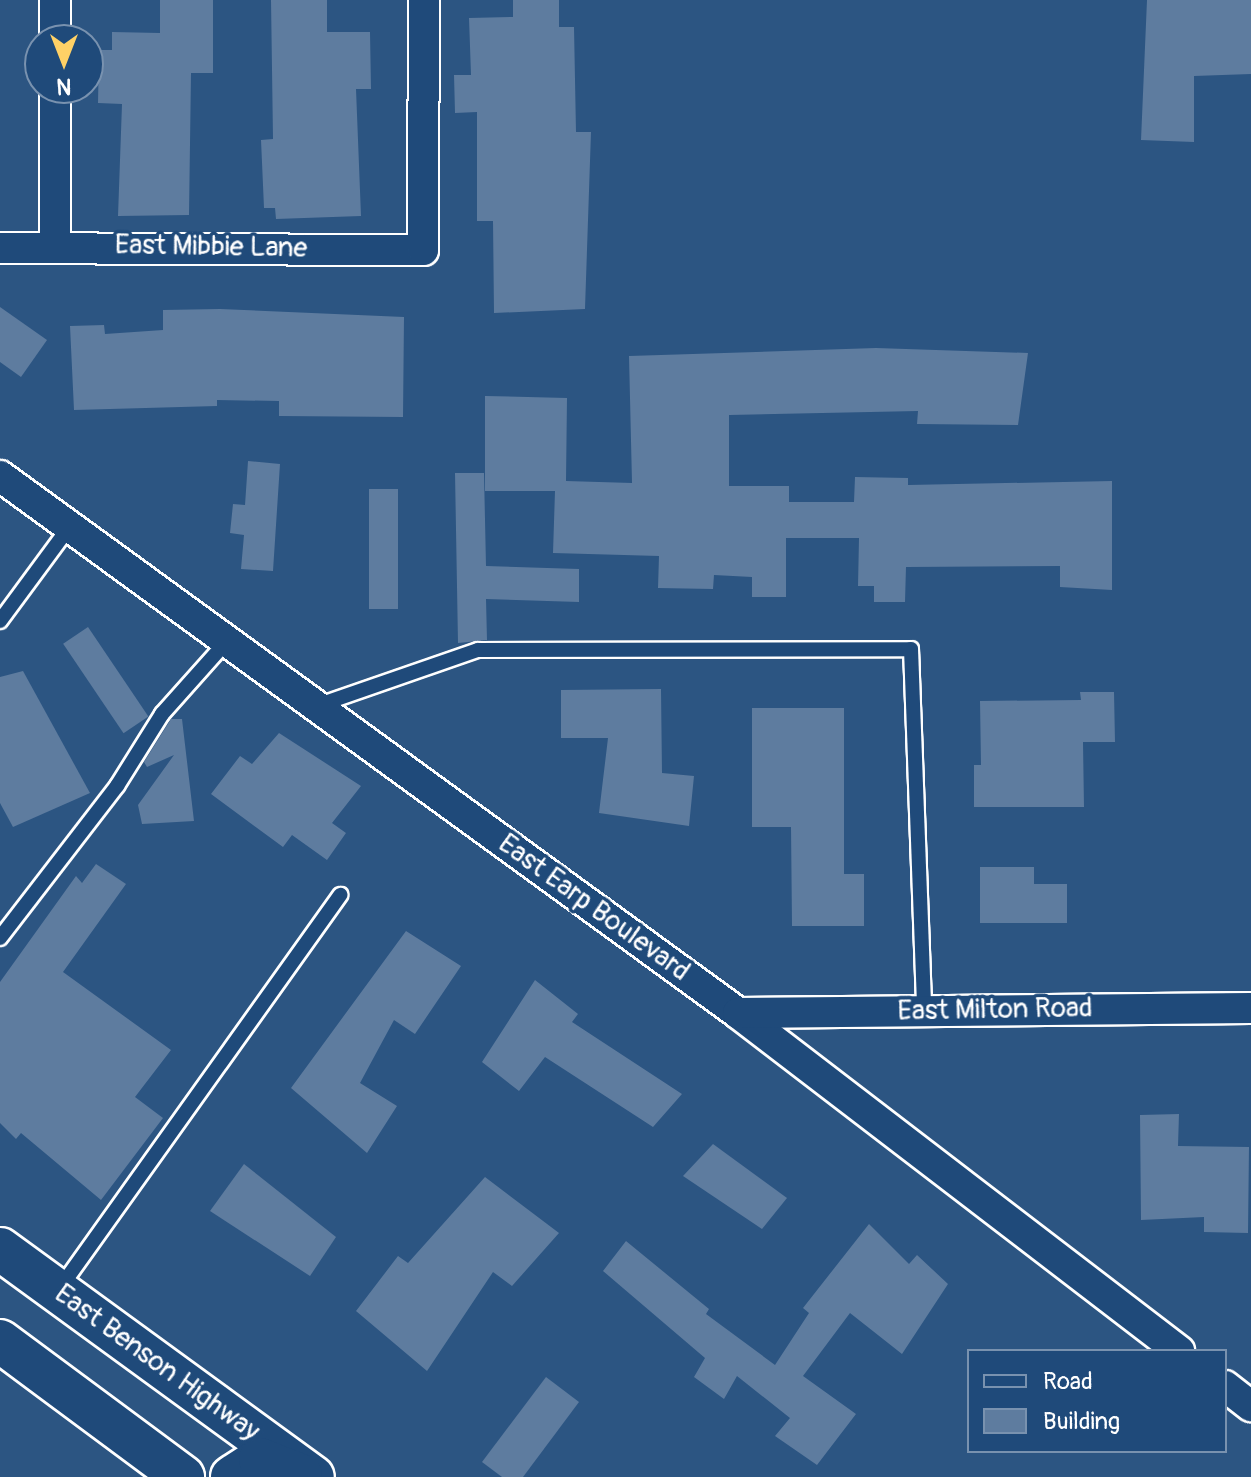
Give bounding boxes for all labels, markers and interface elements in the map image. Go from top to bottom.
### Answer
north arrow [24,24,104,104]
text: N [57,72,71,100]
street label: East Mibbie Lane [114,229,308,265]
street label: East Earp Boulevard [492,827,696,989]
street label: East Milton Road [897,991,1093,1029]
street label: East Benson Highway [48,1277,266,1449]
legend [967,1349,1227,1453]
text: Road [1043,1367,1093,1396]
text: Building [1043,1407,1120,1436]

